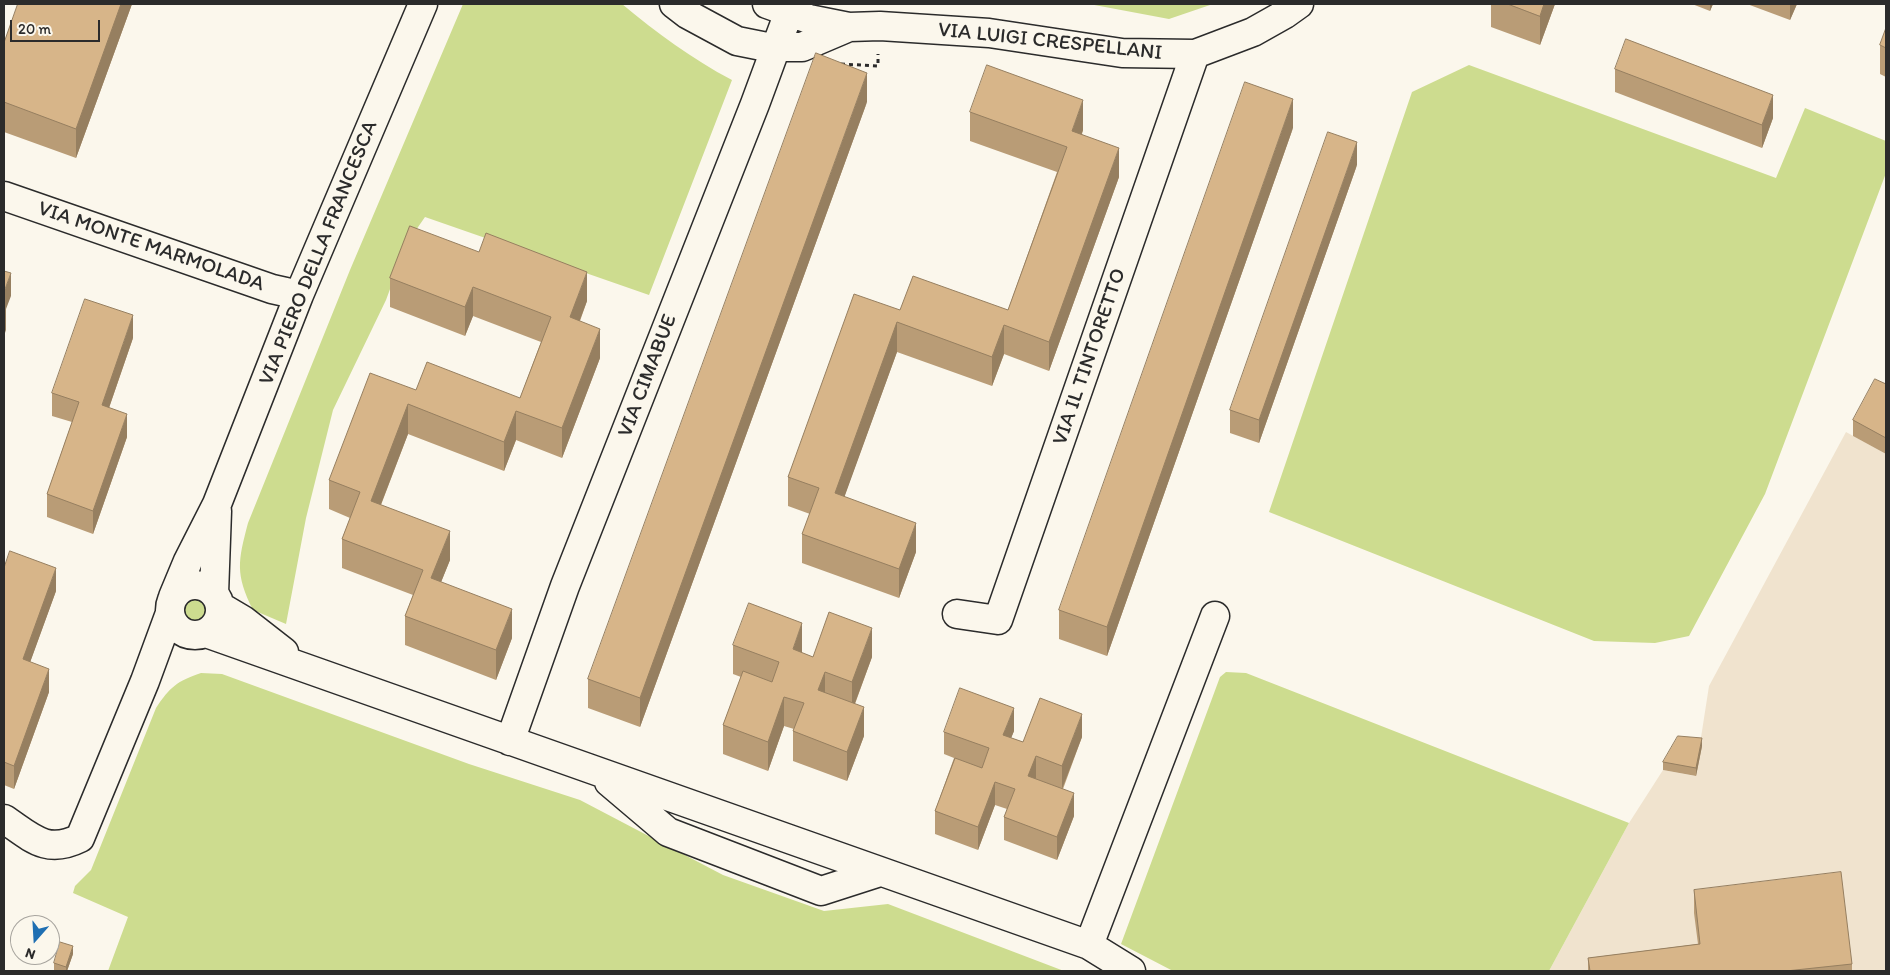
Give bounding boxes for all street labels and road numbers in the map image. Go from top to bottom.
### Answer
street label: VIA LUIGI CRESPELLANI [937,18,1163,66]
street label: VIA PIERO DELLA FRANCESCA [254,117,384,389]
street label: VIA MONTE MARMOLADA [34,196,268,298]
street label: VIA IL TINTORETTO [1048,265,1132,449]
street label: VIA CIMABUE [613,311,683,441]

